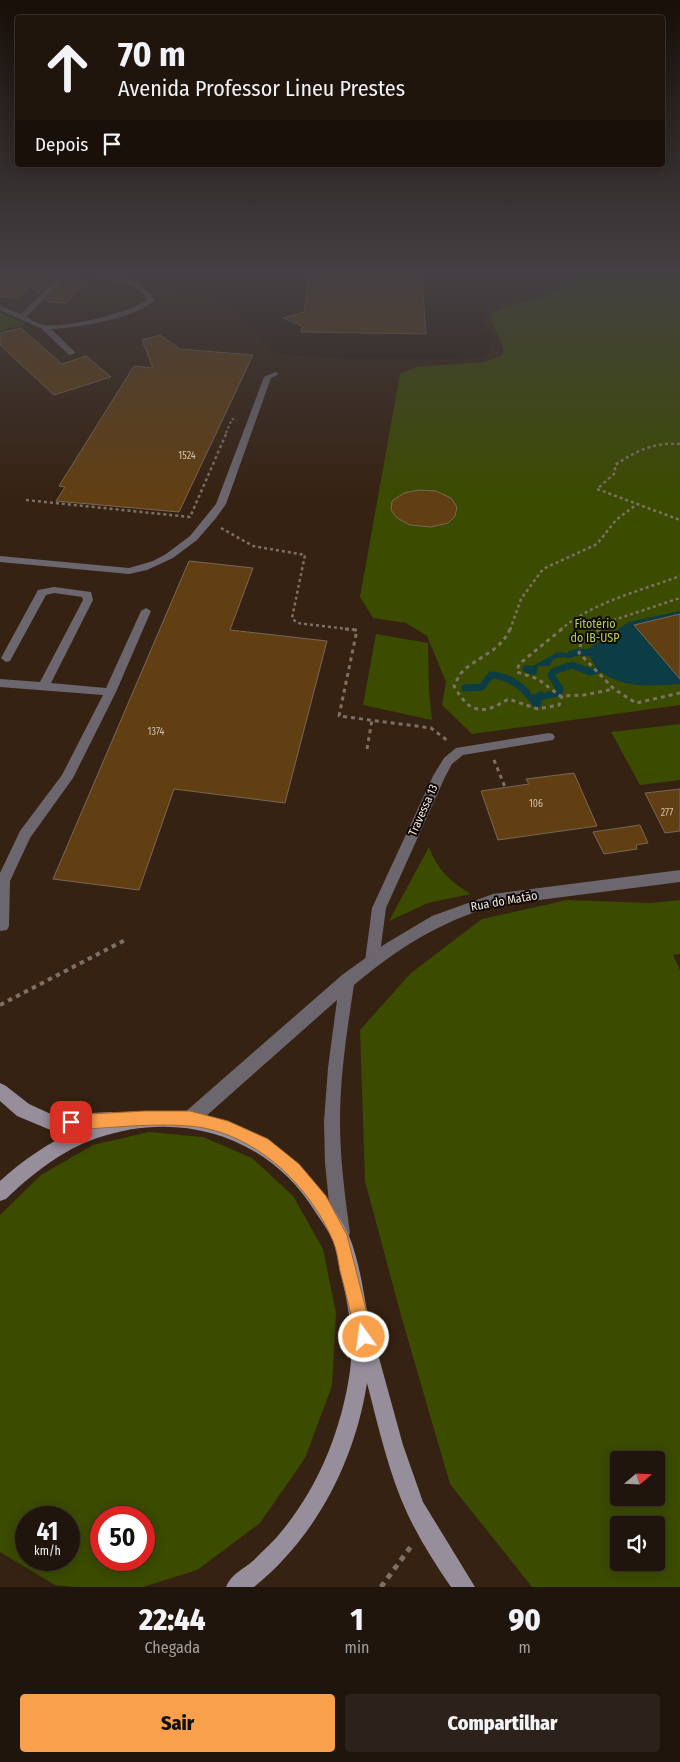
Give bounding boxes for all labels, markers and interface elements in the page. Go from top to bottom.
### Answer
text: 70 m [118,33,186,75]
icon: ahead [35,35,100,100]
text: Avenida Professor Lineu Prestes [118,75,405,102]
icon: arrive [98,130,126,158]
text: Depois [35,133,88,156]
house number: 1524 [178,450,196,462]
park label: Fitotério do IB-USP [571,617,619,645]
house number: 1374 [148,726,165,738]
street label: Travessa 13 [405,782,441,838]
house number: 106 [529,798,543,810]
house number: 277 [661,807,673,819]
street label: Rua do Matão [470,888,538,914]
pin [50,1101,92,1143]
icon: arrive [57,1108,85,1136]
position arrow [337,1310,389,1362]
north arrow [610,1451,665,1506]
map controls [610,1451,665,1571]
speed limit sign: 50 [90,1506,155,1571]
button: sound [610,1516,665,1571]
text: 41 [37,1517,58,1547]
text: km/h [34,1544,61,1558]
text: 22:44 [139,1602,206,1638]
text: 1 [350,1602,363,1638]
text: 90 [508,1602,541,1638]
text: Chegada [144,1638,200,1657]
text: min [345,1638,369,1657]
text: m [519,1638,531,1657]
button: Sair [20,1694,335,1752]
button: Compartilhar [345,1694,660,1752]

